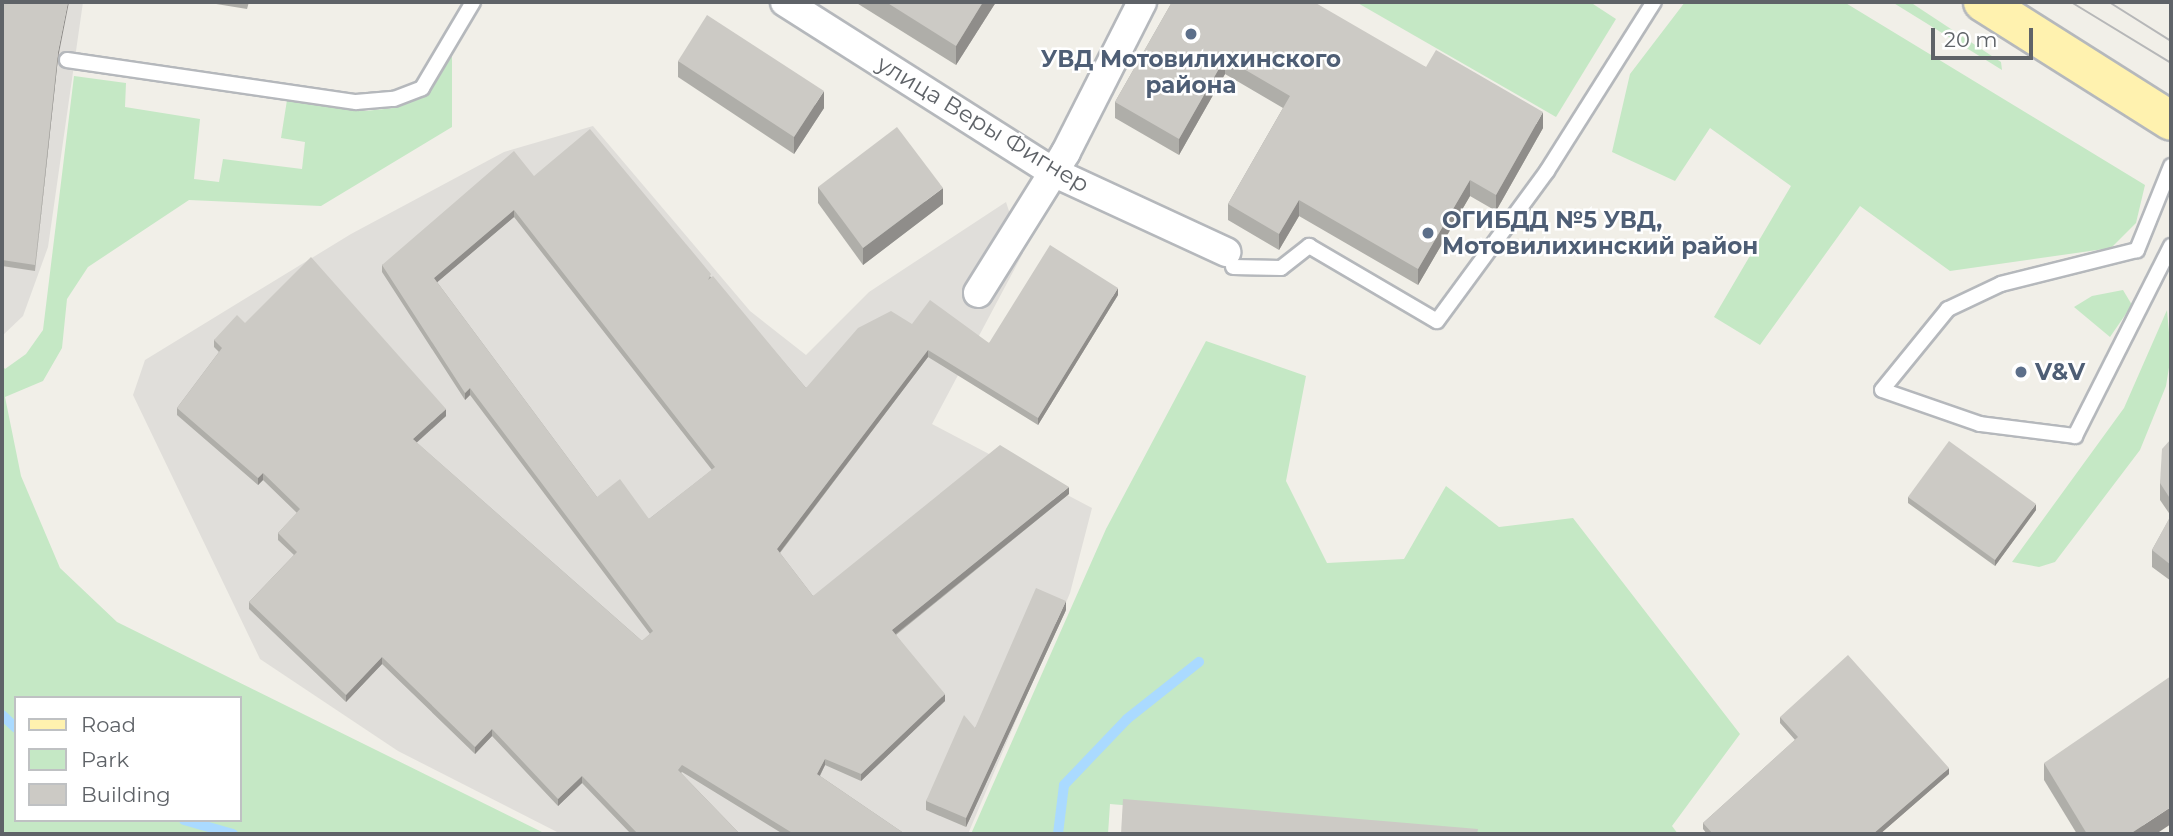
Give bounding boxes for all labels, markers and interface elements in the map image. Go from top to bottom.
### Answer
scale bar [1935,14,2036,58]
marker: УВД Мотовилихинского района [1183,26,1199,42]
text: 20 m [1944,27,1998,52]
place label: УВД Мотовилихинского района [1041,45,1341,99]
street label: улица Веры Фигнер [872,50,1094,198]
place label: ОГИБДД №5 УВД, Мотовилихинский район [1442,206,1758,260]
marker: ОГИБДД №5 УВД, Мотовилихинский район [1420,225,1436,241]
place label: V&V [2035,358,2085,386]
marker: V&V [2013,364,2029,380]
legend [14,696,242,822]
text: Road [81,712,136,737]
text: Park [81,747,129,772]
text: Building [81,782,171,807]

